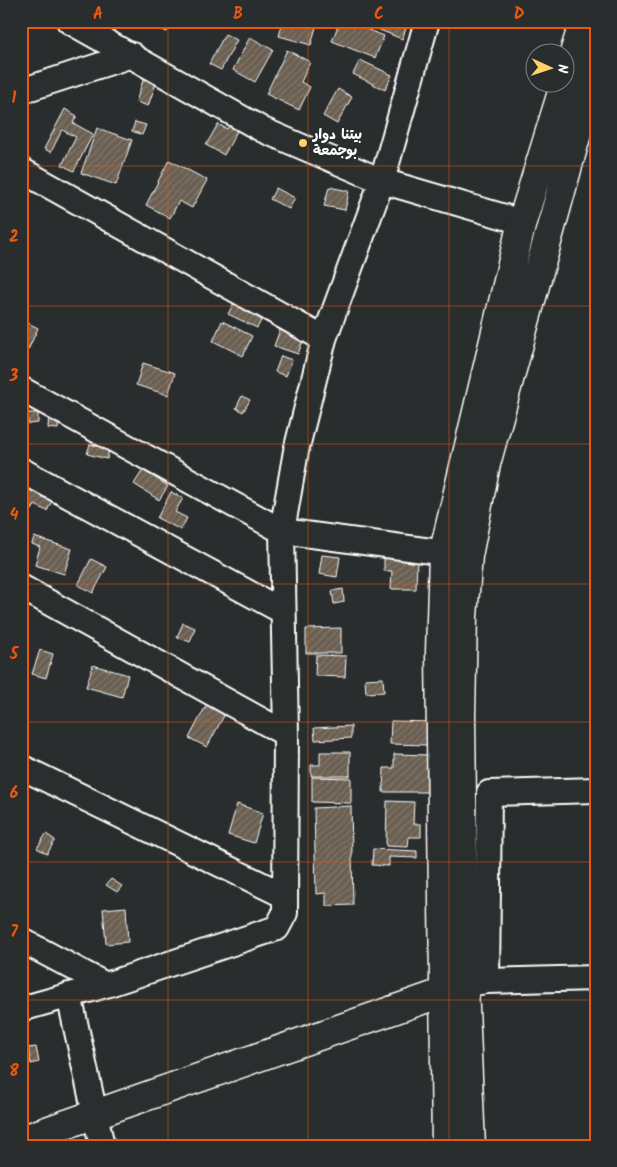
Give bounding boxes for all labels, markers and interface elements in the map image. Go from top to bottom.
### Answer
text: A [93,2,103,27]
text: B [233,2,243,27]
text: C [374,2,384,27]
text: D [514,2,525,27]
north arrow [524,42,574,92]
text: N [551,64,573,74]
text: 1 [12,86,17,111]
place label: بيتنا دوار بوجمعة [311,124,362,162]
marker: بيتنا دوار بوجمعة [297,137,309,149]
text: 2 [9,225,19,250]
text: 3 [9,364,19,389]
text: 4 [10,503,19,528]
text: 5 [9,642,20,667]
text: 6 [10,781,19,806]
text: 7 [10,920,18,945]
text: 8 [9,1059,19,1084]

